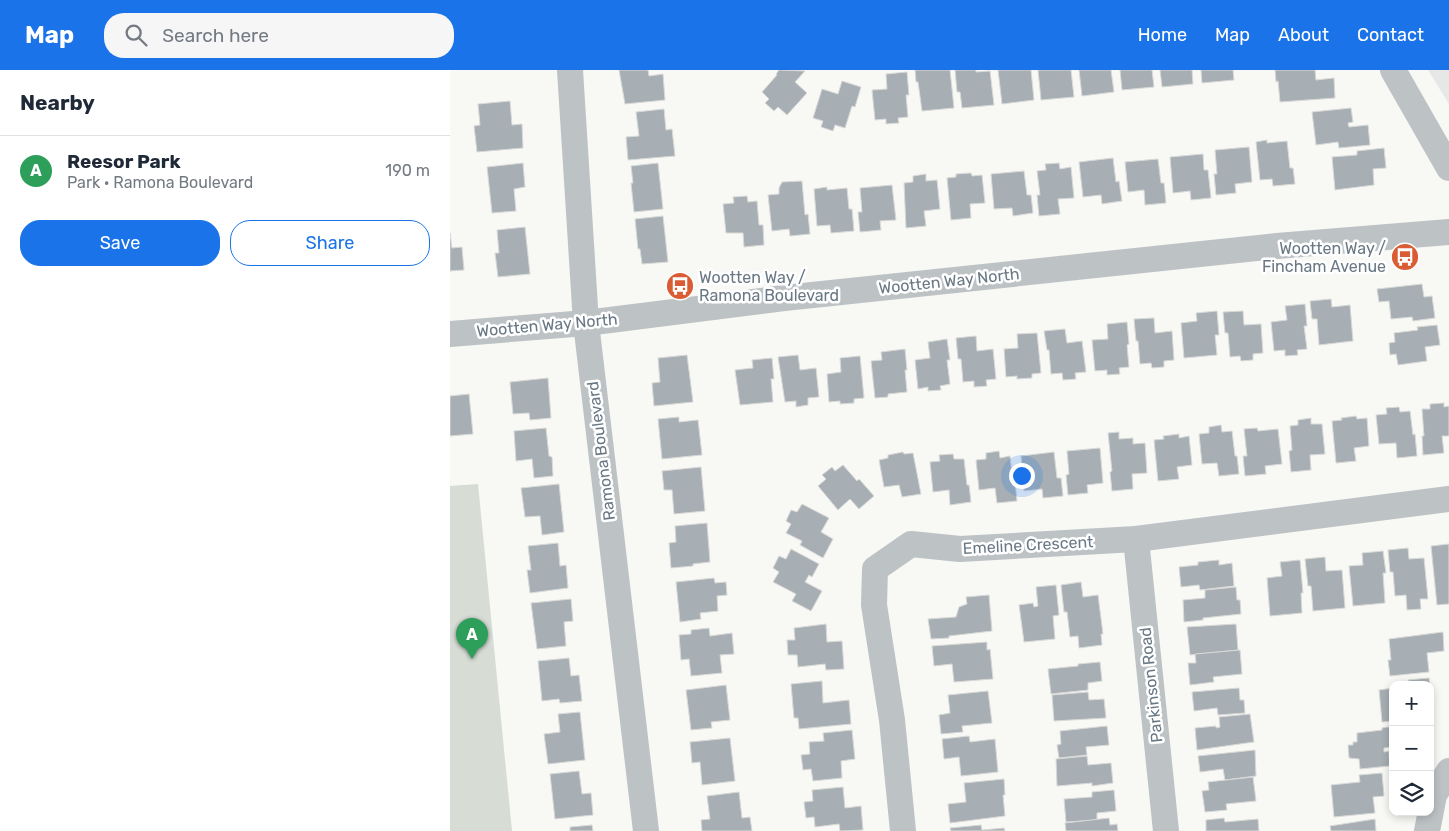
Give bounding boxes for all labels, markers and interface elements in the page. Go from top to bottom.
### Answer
search box [104,13,454,58]
text: Map [25,21,74,49]
icon: search [122,21,150,49]
text: Search here [162,24,269,47]
text: Home [1138,24,1187,46]
text: Map [1215,24,1250,46]
text: About [1278,24,1329,46]
text: Contact [1357,24,1424,46]
text: Nearby [20,90,95,115]
text: Reesor Park [67,150,181,173]
text: A [30,161,42,180]
text: 190 m [385,161,430,180]
text: Park · Ramona Boulevard [67,173,253,192]
button: Save [20,220,220,266]
button: Share [230,220,430,266]
place label: Wootten Way / Fincham Avenue [1262,239,1386,276]
bus stop icon: Wootten Way / Fincham Avenue [1390,242,1420,272]
street label: Wootten Way North [878,264,1020,298]
place label: Wootten Way / Ramona Boulevard [699,268,839,305]
bus stop icon: Wootten Way / Ramona Boulevard [665,271,695,301]
street label: Wootten Way North [476,309,618,341]
street label: Ramona Boulevard [583,380,619,522]
your location [1009,463,1035,489]
street label: Emeline Crescent [962,532,1094,558]
pin: A [456,618,488,659]
street label: Parkinson Road [1136,626,1166,744]
map controls [1389,681,1434,816]
button: + [1389,681,1434,726]
button: − [1389,726,1434,771]
button: layers [1389,771,1434,816]

